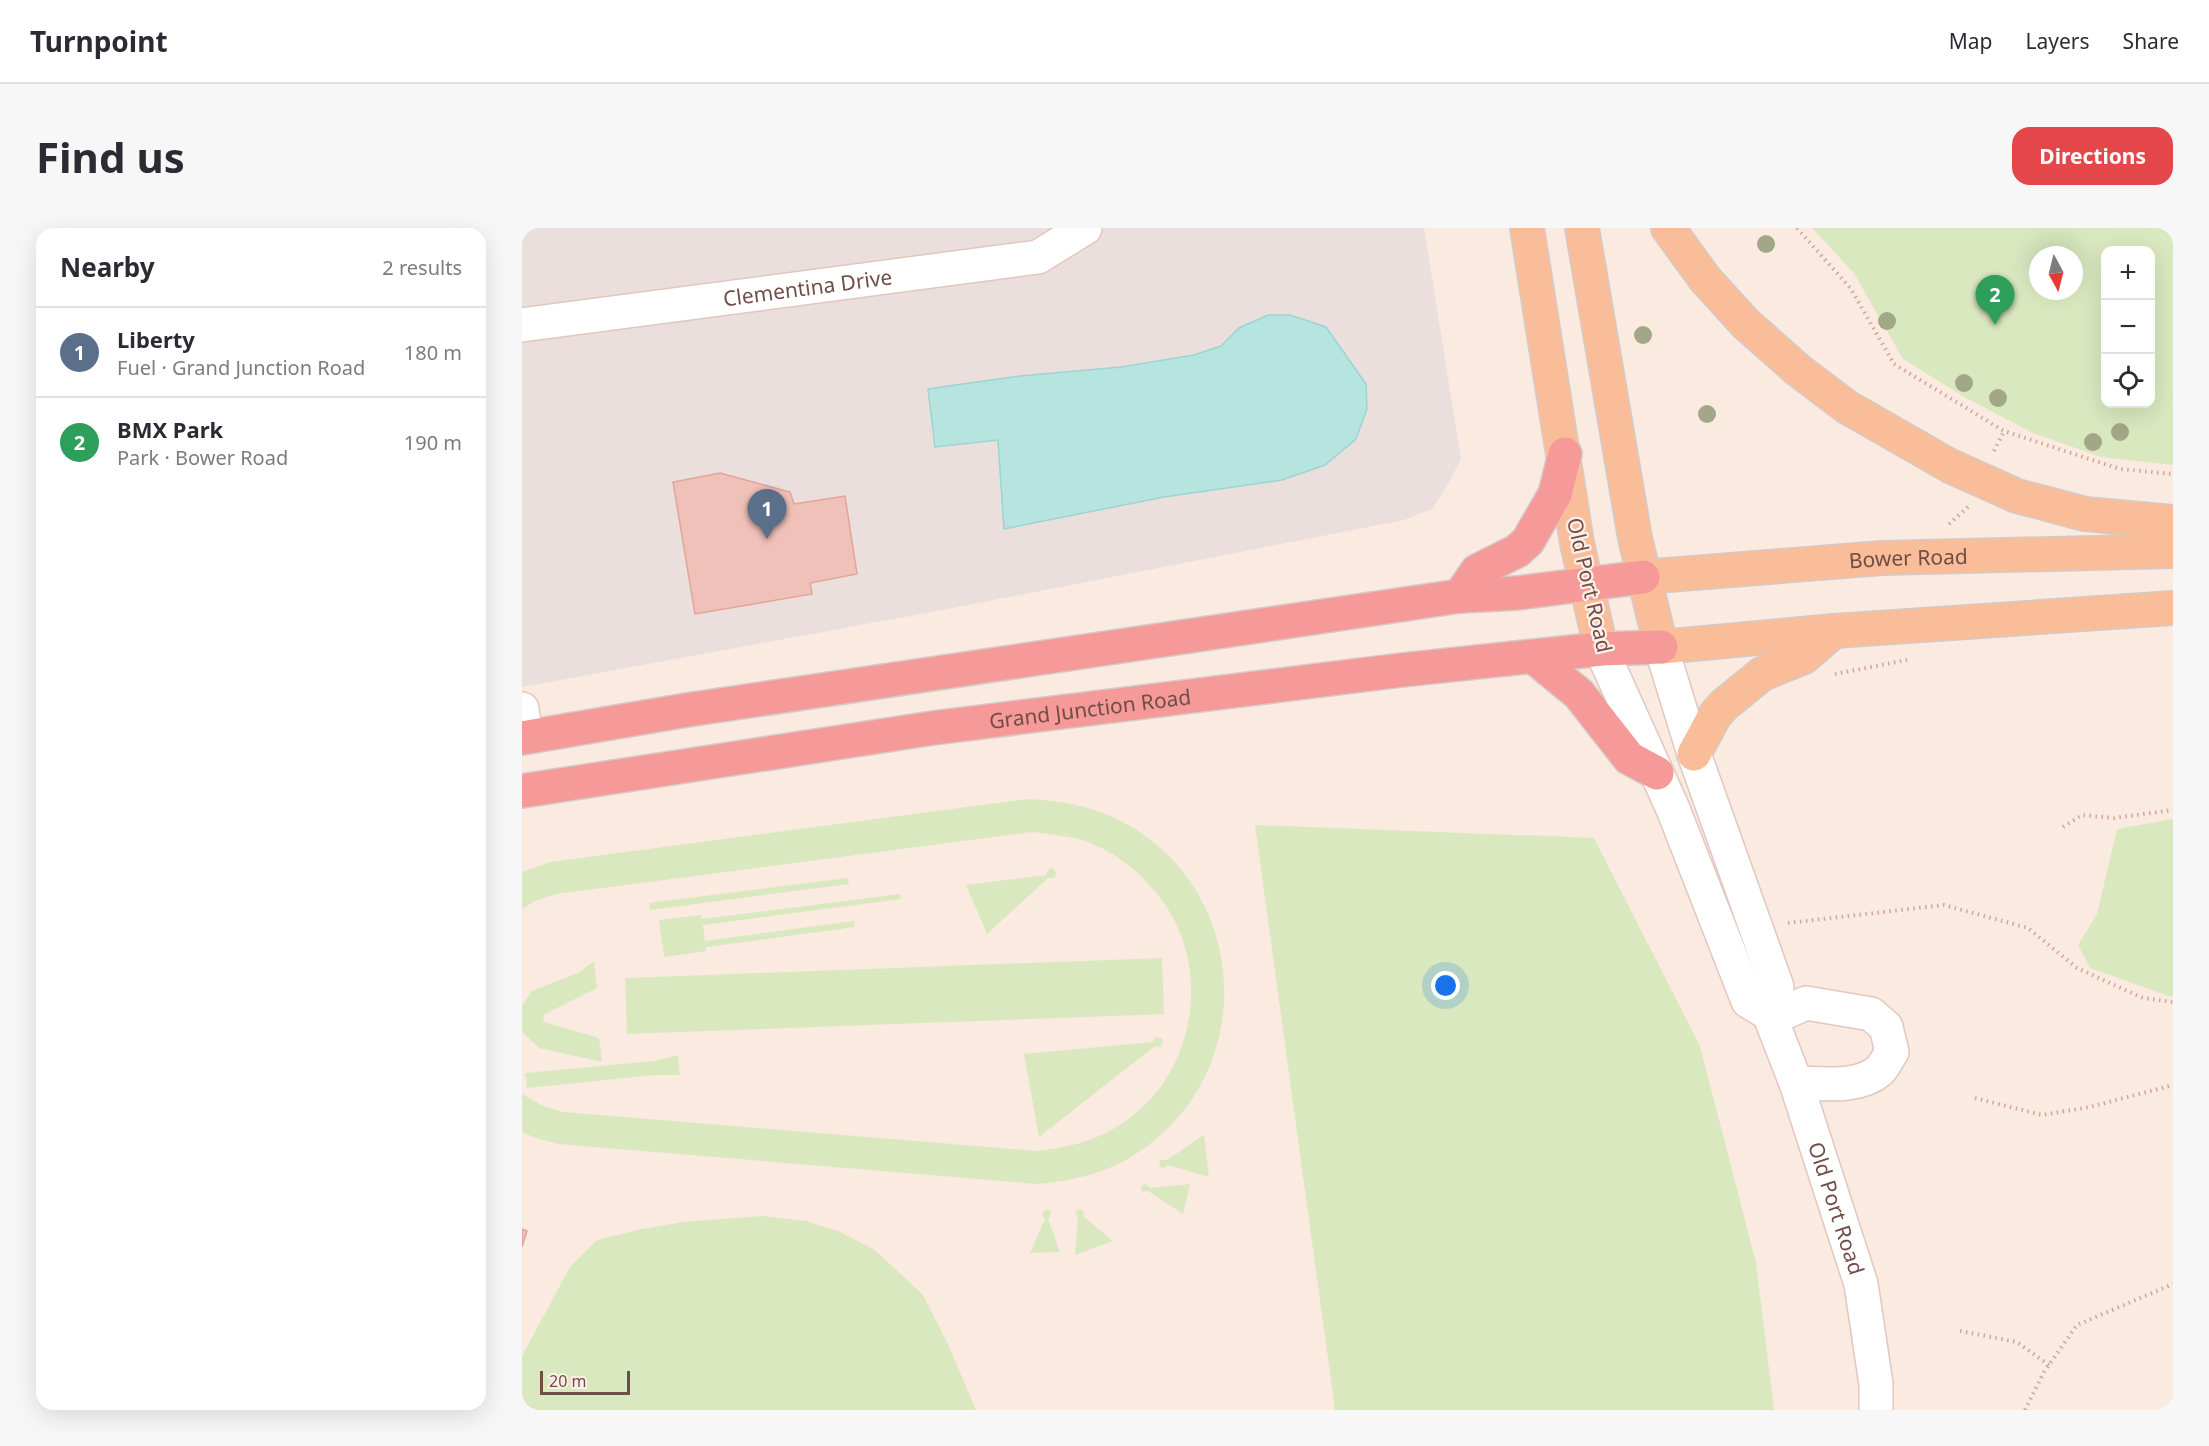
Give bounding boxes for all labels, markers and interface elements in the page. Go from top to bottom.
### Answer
text: Turnpoint [30,22,168,60]
text: Map [1949,27,1993,55]
text: Layers [2026,27,2090,55]
text: Share [2123,27,2179,55]
button: Directions [2012,127,2173,185]
text: Find us [36,128,185,185]
north arrow [2029,246,2083,300]
map controls [2101,246,2155,408]
button: + [2101,246,2155,300]
text: Nearby [60,249,155,285]
text: 2 results [382,254,462,281]
street label: Clementina Drive [721,262,894,312]
pin: 2 [1976,276,2014,325]
button: − [2101,300,2155,354]
text: Liberty [117,324,195,354]
text: 1 [74,339,85,366]
text: 180 m [404,339,462,366]
text: Fuel · Grand Junction Road [117,354,365,381]
button: locate [2101,354,2155,408]
text: BMX Park [117,414,223,444]
text: 2 [74,429,85,456]
text: 190 m [404,429,462,456]
text: Park · Bower Road [117,444,288,471]
pin: 1 [748,490,786,539]
street label: Old Port Road [1561,515,1619,655]
street label: Bower Road [1848,542,1968,575]
street label: Grand Junction Road [987,682,1193,735]
your location [1431,971,1460,1000]
street label: Old Port Road [1802,1138,1871,1278]
scale bar [540,1368,630,1396]
text: 20 m [549,1370,586,1392]

